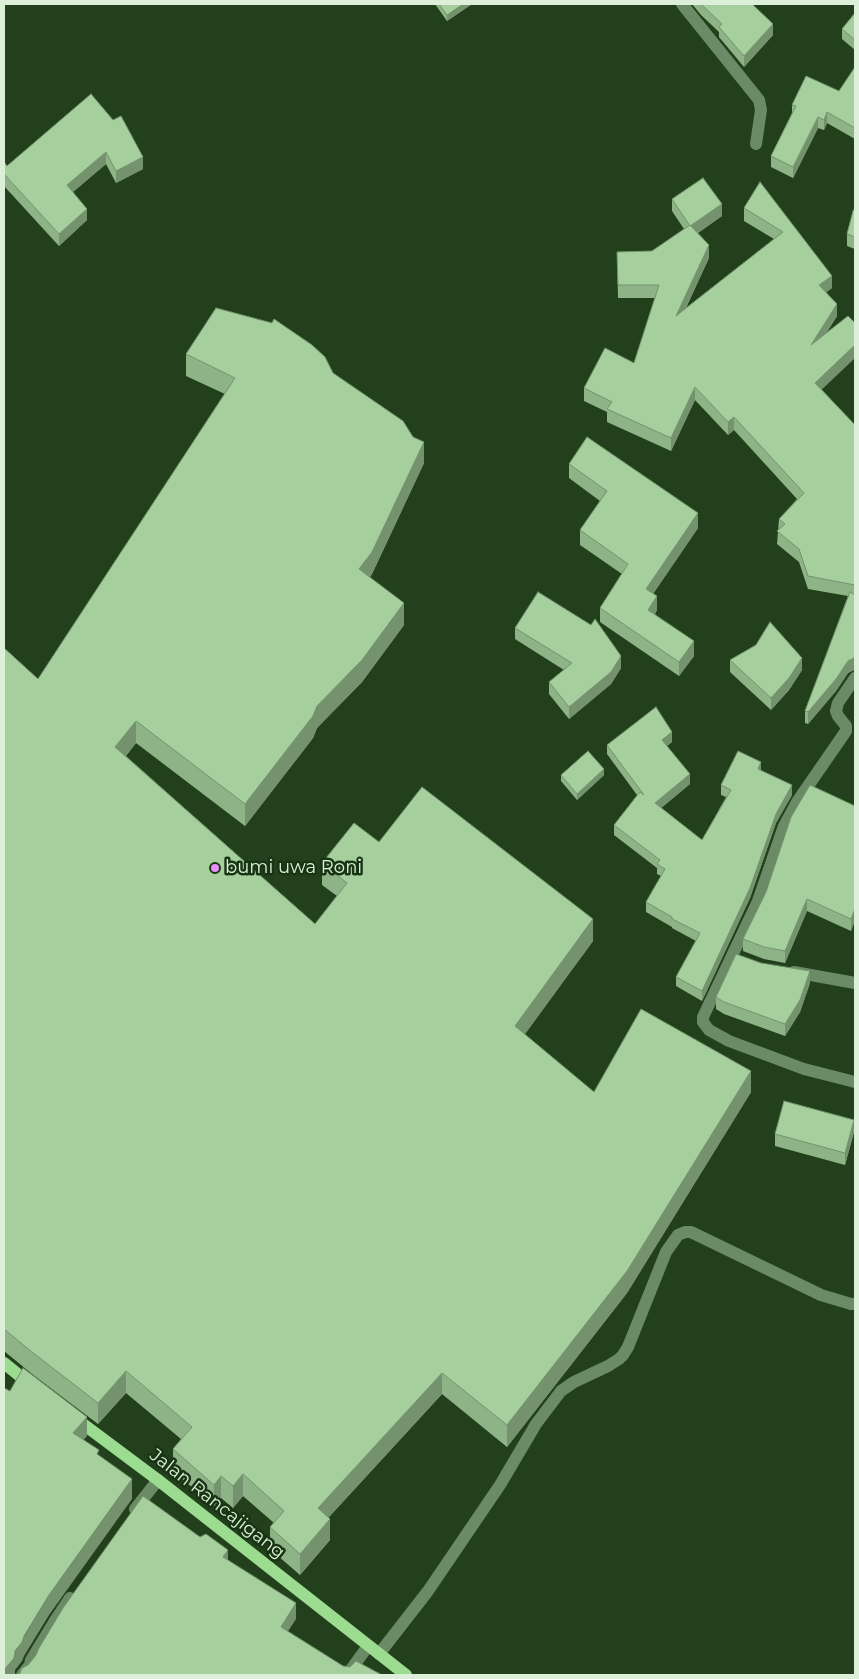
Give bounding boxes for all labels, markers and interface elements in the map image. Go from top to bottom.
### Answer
place label: bumi uwa Roni [225,857,362,879]
marker: bumi uwa Roni [209,862,221,874]
street label: Jalan Rancajigang [145,1444,289,1564]

